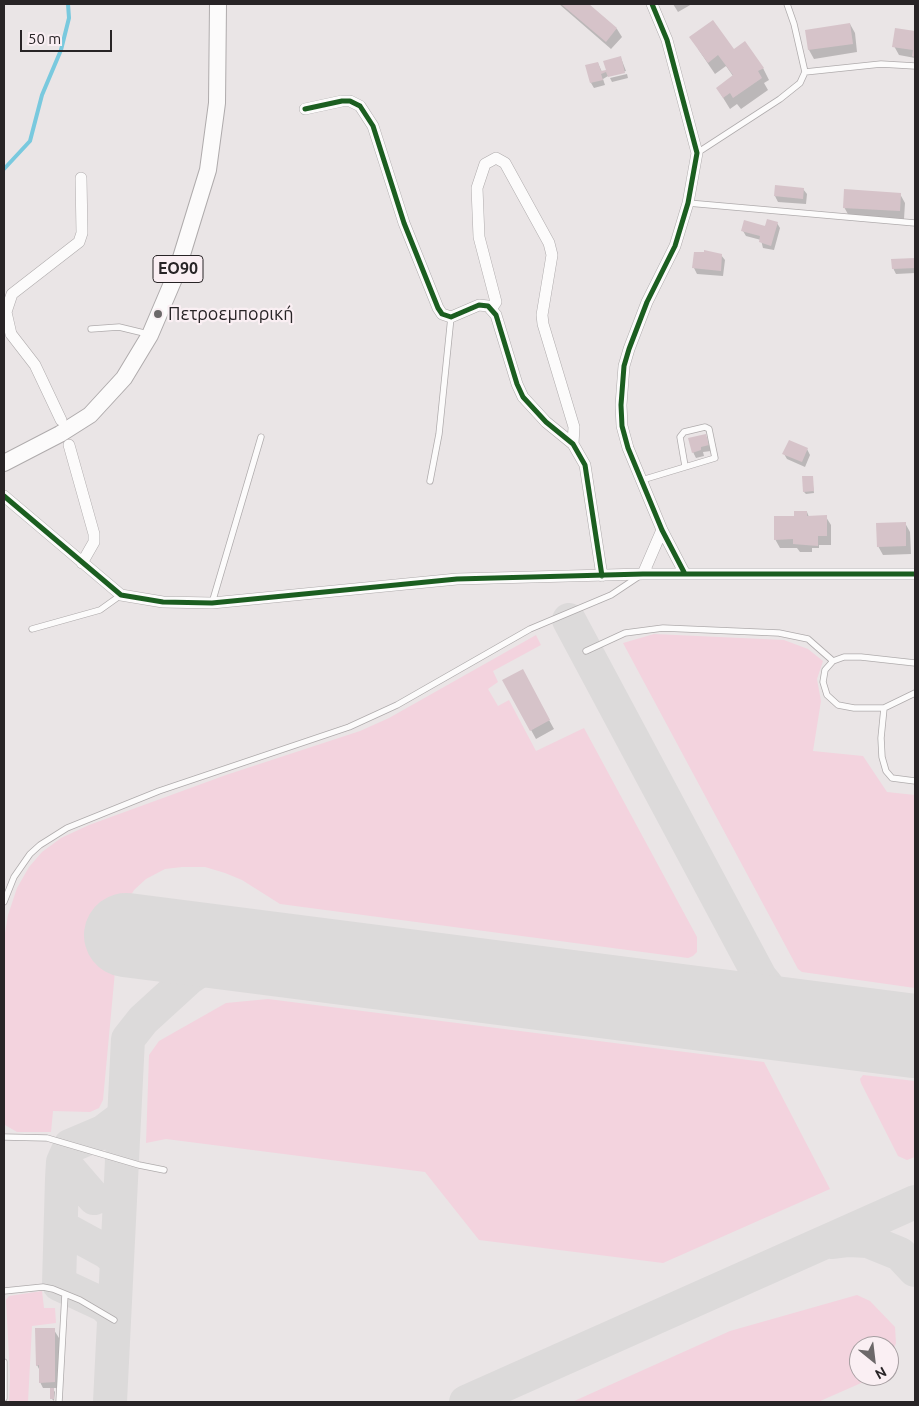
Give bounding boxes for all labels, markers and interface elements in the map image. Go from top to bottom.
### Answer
scale bar [22,20,115,52]
text: 50 m [28,30,61,47]
road number: ΕΟ90 [153,255,203,282]
place label: Πετροεμπορική [168,303,293,325]
marker: Πετροεμπορική [152,308,164,320]
north arrow [849,1336,899,1386]
text: N [872,1364,889,1383]

